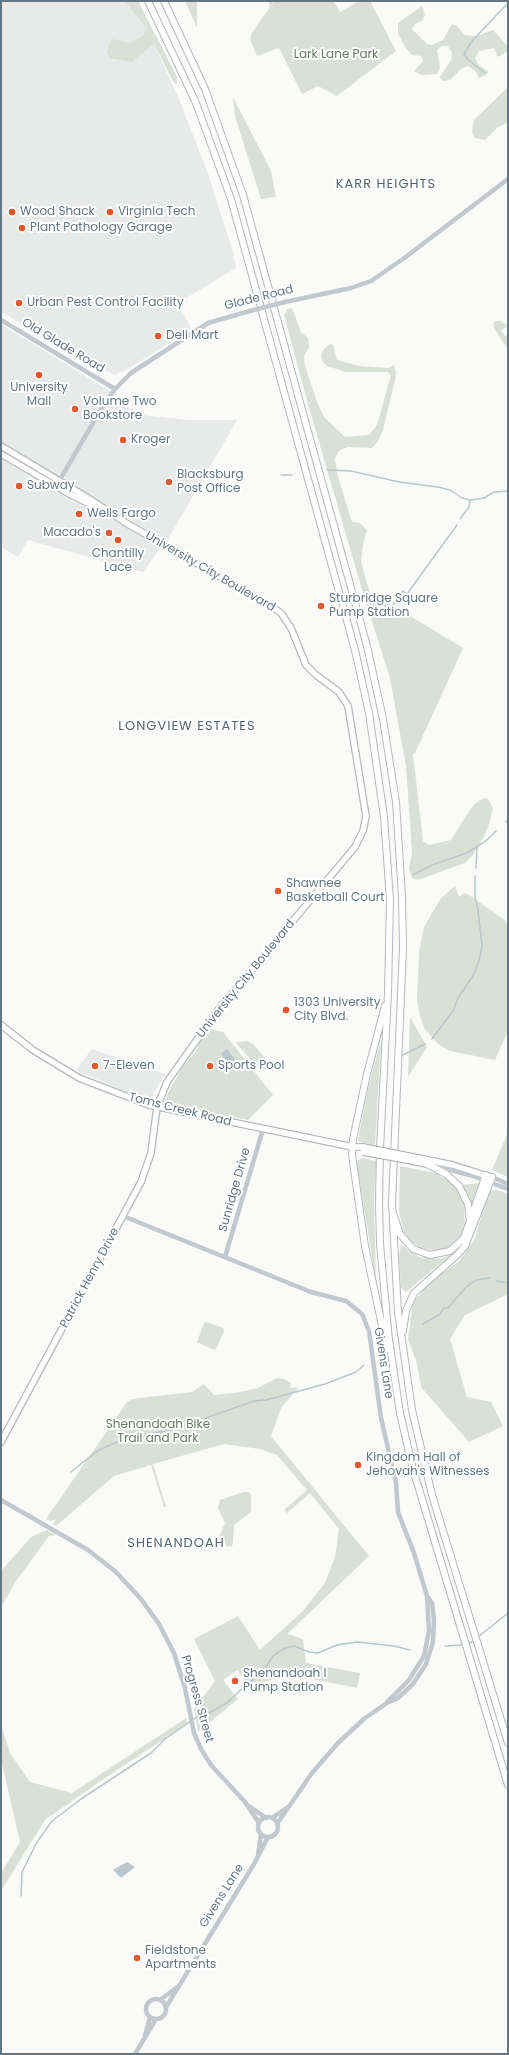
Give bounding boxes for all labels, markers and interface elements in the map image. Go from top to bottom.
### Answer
park label: Lark Lane Park [294,48,378,62]
district label: KARR HEIGHTS [336,177,436,193]
place label: Wood Shack [20,205,95,219]
place label: Virginia Tech [118,205,195,219]
marker: Wood Shack [7,207,17,217]
marker: Virginia Tech [105,207,115,217]
place label: Plant Pathology Garage [30,221,172,235]
marker: Plant Pathology Garage [17,223,27,233]
street label: Glade Road [223,283,295,313]
place label: Urban Pest Control Facility [27,296,184,310]
marker: Urban Pest Control Facility [14,298,24,308]
street label: Old Glade Road [19,316,107,376]
place label: Deli Mart [166,329,218,343]
marker: Deli Mart [153,331,163,341]
marker: University Mall [34,370,44,380]
place label: University Mall [10,381,68,409]
place label: Volume Two Bookstore [83,395,156,423]
marker: Volume Two Bookstore [70,404,80,414]
place label: Kroger [131,433,170,447]
marker: Kroger [118,435,128,445]
place label: Blacksburg Post Office [177,468,244,496]
marker: Blacksburg Post Office [164,477,174,487]
place label: Subway [27,479,75,493]
marker: Subway [14,481,24,491]
place label: Wells Fargo [87,507,156,521]
marker: Wells Fargo [74,509,84,519]
place label: Macado's [43,526,101,540]
marker: Macado's [104,528,114,538]
street label: University City Boulevard [142,529,278,615]
marker: Chantilly Lace [113,535,123,545]
place label: Chantilly Lace [92,547,144,575]
place label: Sturbridge Square Pump Station [329,592,438,620]
marker: Sturbridge Square Pump Station [316,601,326,611]
district label: LONGVIEW ESTATES [118,719,256,735]
place label: Shawnee Basketball Court [286,877,385,905]
marker: Shawnee Basketball Court [273,886,283,896]
street label: University City Boulevard [194,917,298,1041]
place label: 1303 University City Blvd. [294,996,380,1024]
marker: 1303 University City Blvd. [281,1005,291,1015]
place label: 7-Eleven [103,1059,155,1073]
place label: Sports Pool [218,1059,284,1073]
marker: 7-Eleven [90,1061,100,1071]
marker: Sports Pool [205,1061,215,1071]
street label: Toms Creek Road [127,1090,233,1130]
street label: Sunridge Drive [216,1146,254,1234]
street label: Patrick Henry Drive [57,1225,123,1331]
street label: Givens Lane [370,1326,396,1400]
park label: Shenandoah Bike Trail and Park [106,1418,210,1446]
place label: Kingdom Hall of Jehovah's Witnesses [366,1451,489,1479]
marker: Kingdom Hall of Jehovah's Witnesses [353,1460,363,1470]
district label: SHENANDOAH [127,1536,225,1552]
street label: Progress Street [178,1654,216,1744]
place label: Shenandoah I Pump Station [243,1667,326,1695]
marker: Shenandoah I Pump Station [230,1676,240,1686]
street label: Givens Lane [197,1862,247,1930]
place label: Fieldstone Apartments [145,1944,216,1972]
marker: Fieldstone Apartments [132,1953,142,1963]

